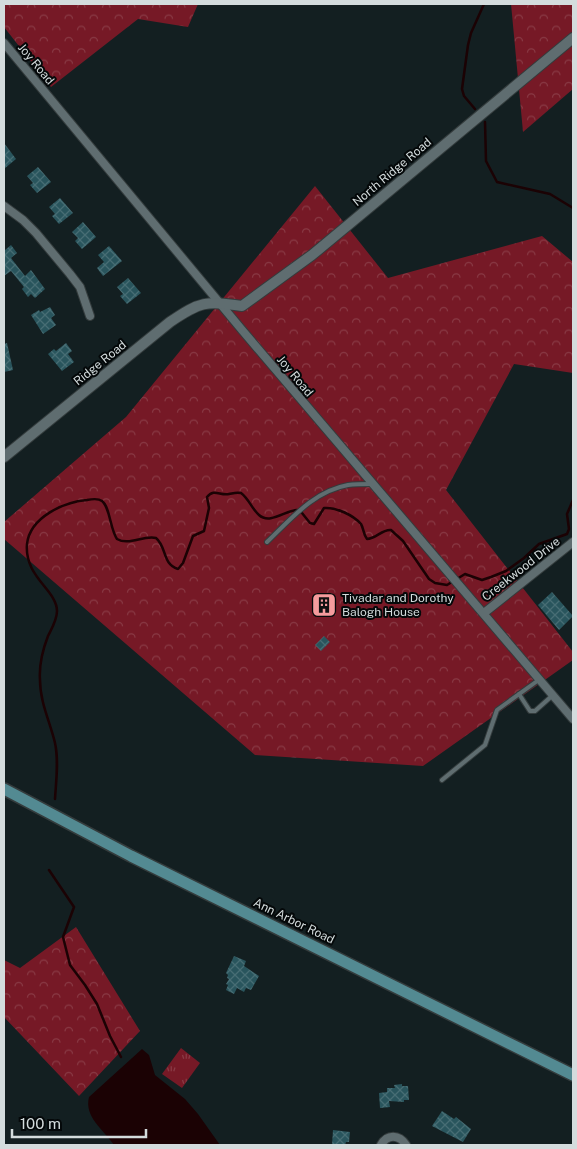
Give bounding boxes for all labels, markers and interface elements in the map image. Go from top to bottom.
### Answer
street label: Joy Road [15,41,57,87]
street label: North Ridge Road [350,135,434,209]
street label: Ridge Road [71,338,129,388]
street label: Joy Road [274,353,316,399]
street label: Creekwood Drive [479,534,563,604]
place label: Tivadar and Dorothy Balogh House [342,591,454,619]
building icon: Tivadar and Dorothy Balogh House [311,592,337,618]
street label: Ann Arbor Road [251,895,337,947]
scale bar [12,1106,146,1138]
text: 100 m [20,1115,61,1132]

